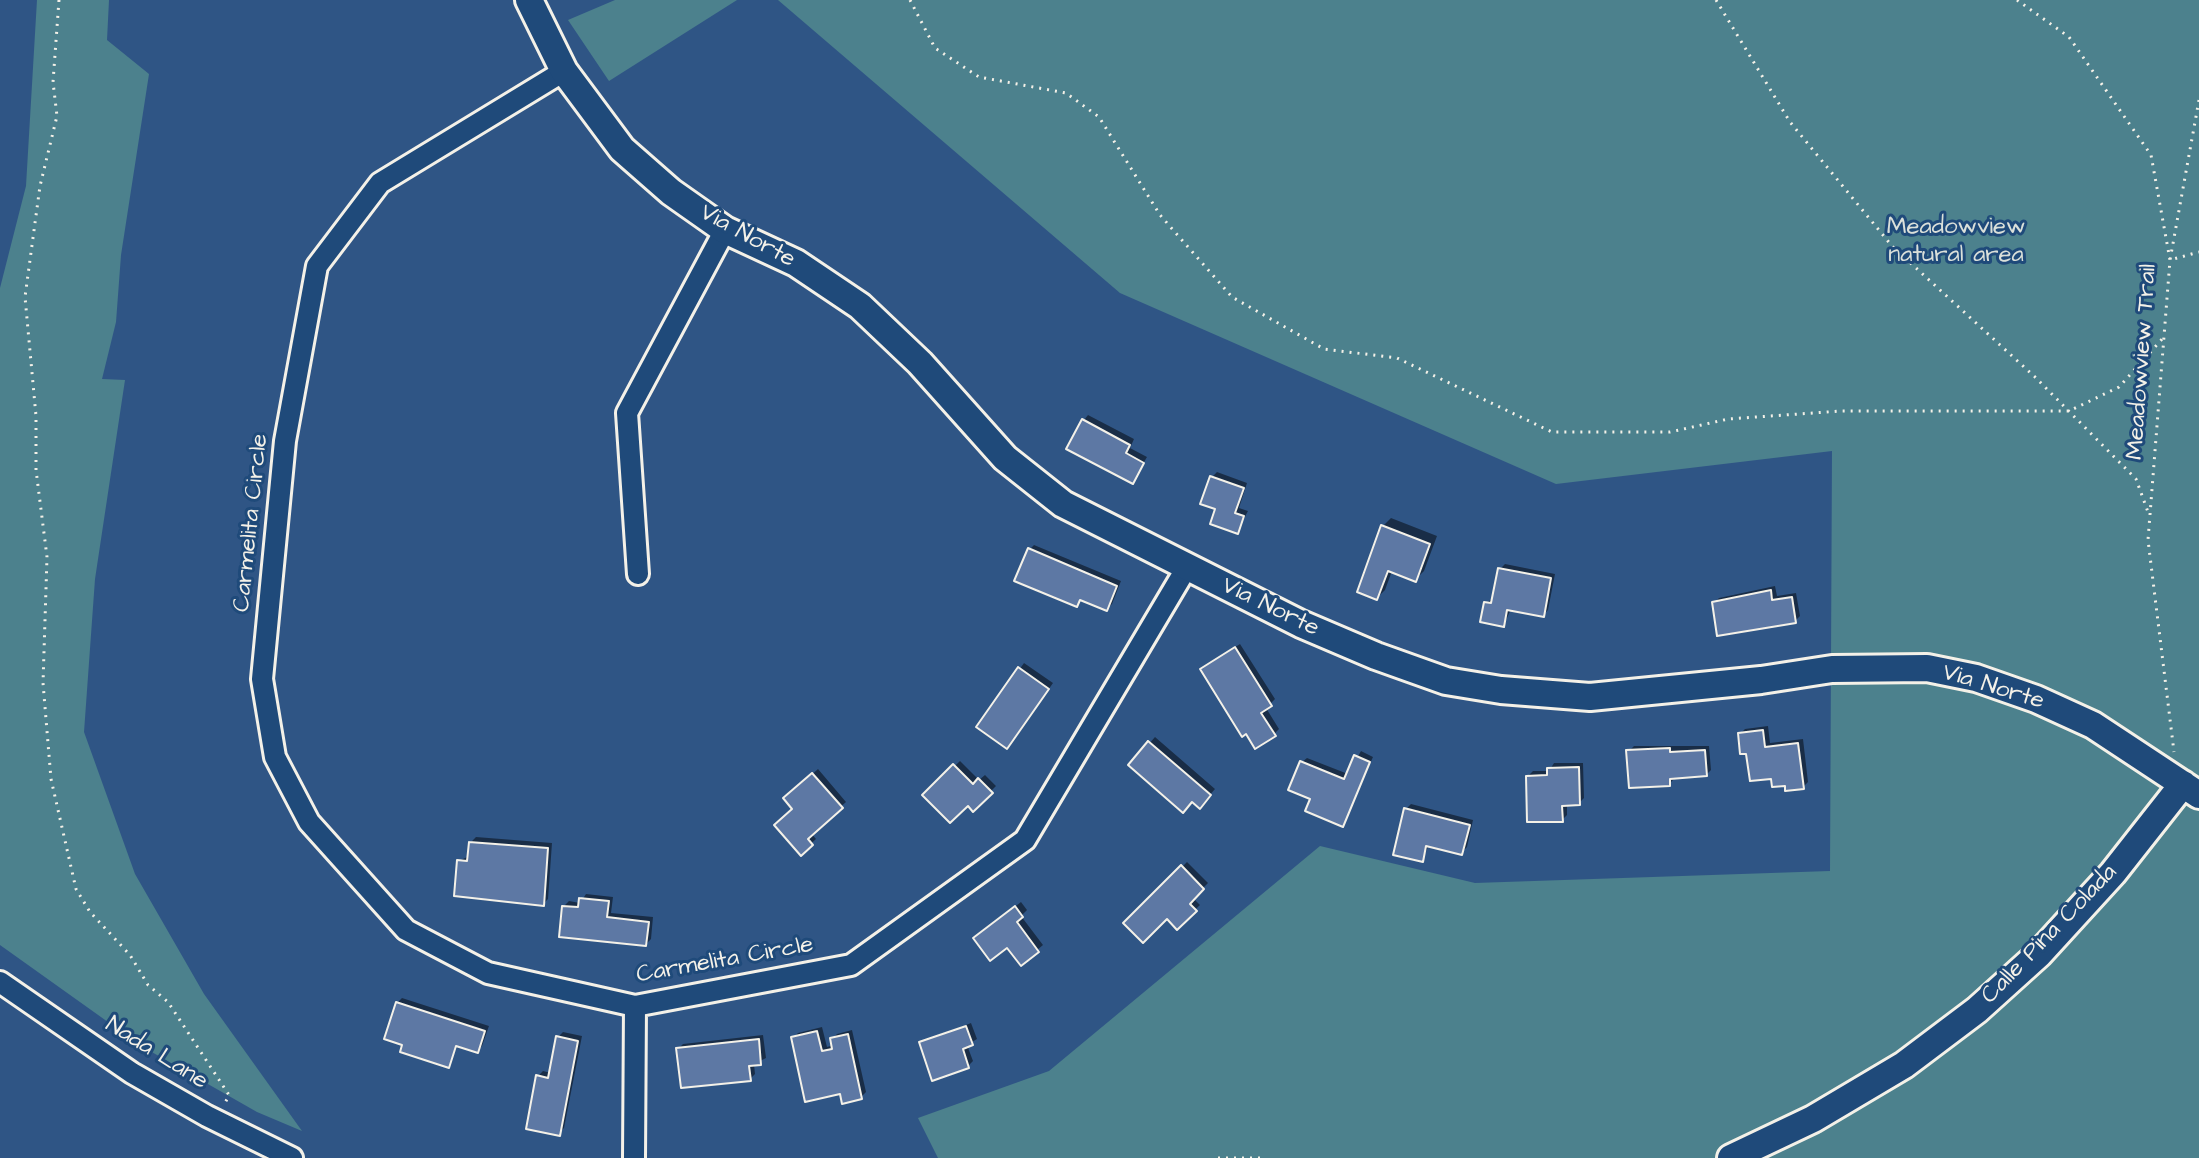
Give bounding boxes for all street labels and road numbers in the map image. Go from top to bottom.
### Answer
street label: Via Norte [694,199,800,275]
street label: Meadowview Trail [2122,263,2164,461]
street label: Carmelita Circle [228,433,276,613]
street label: Via Norte [1217,572,1323,644]
street label: Via Norte [1939,659,2047,717]
street label: Calle Pina Colada [1976,859,2124,1011]
street label: Carmelita Circle [634,931,816,991]
street label: Nada Lane [100,1011,212,1097]

